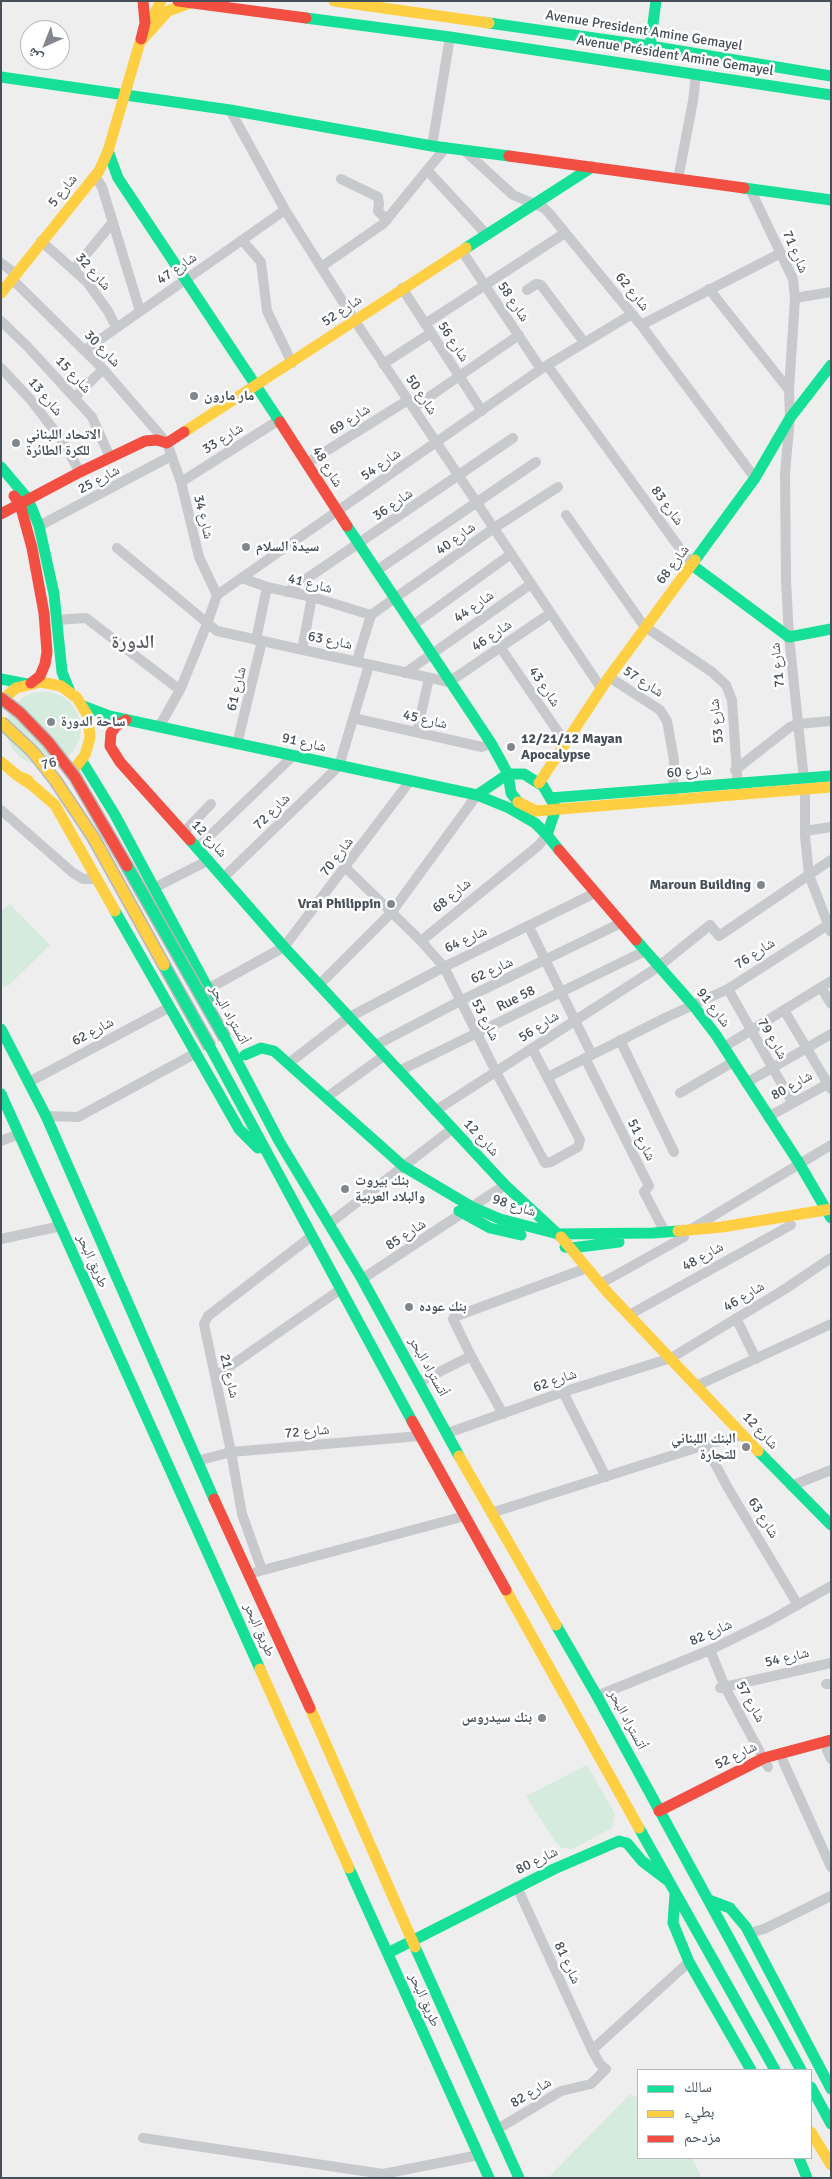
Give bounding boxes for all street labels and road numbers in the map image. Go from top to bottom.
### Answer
street label: Avenue President Amine Gemayel [544,7,744,55]
street label: Avenue Président Amine Gemayel [575,32,775,80]
street label: شارع 5 [45,171,81,211]
street label: شارع 71 [779,228,811,276]
street label: شارع 47 [154,249,200,289]
street label: شارع 32 [72,250,114,294]
street label: شارع 62 [611,269,653,315]
street label: شارع 58 [494,279,532,325]
street label: شارع 52 [319,292,365,330]
street label: شارع 56 [434,319,472,365]
street label: شارع 30 [80,327,124,371]
street label: شارع 15 [52,353,94,397]
street label: شارع 50 [402,372,440,418]
street label: شارع 13 [24,374,66,420]
street label: شارع 69 [327,401,373,439]
street label: شارع 33 [200,420,246,458]
street label: شارع 48 [308,444,346,490]
street label: شارع 54 [358,445,404,485]
street label: شارع 25 [75,462,123,498]
street label: شارع 83 [647,483,687,529]
street label: شارع 36 [370,485,416,525]
street label: شارع 34 [189,493,217,541]
street label: شارع 40 [433,519,479,559]
street label: شارع 68 [653,542,693,588]
street label: شارع 41 [286,570,334,598]
street label: شارع 44 [451,587,497,627]
street label: شارع 46 [469,617,515,655]
street label: شارع 63 [306,628,354,654]
street label: شارع 71 [767,642,789,688]
street label: شارع 57 [620,663,666,701]
street label: شارع 43 [525,664,563,710]
street label: شارع 61 [223,665,251,713]
street label: شارع 53 [706,698,728,744]
street label: شارع 45 [401,707,449,733]
street label: شارع 91 [280,730,328,756]
street label: 76 [40,754,58,774]
street label: شارع 60 [666,762,712,782]
street label: شارع 72 [250,790,294,834]
street label: شارع 12 [188,817,230,861]
street label: شارع 70 [317,834,357,880]
street label: شارع 68 [429,875,475,917]
street label: شارع 64 [442,923,490,957]
street label: شارع 76 [732,935,778,973]
street label: شارع 62 [468,954,516,988]
street label: أتستراد البحر [206,982,252,1048]
street label: Rue 58 [494,982,538,1016]
street label: شارع 91 [693,985,733,1031]
street label: شارع 53 [467,996,503,1044]
street label: شارع 56 [516,1008,562,1046]
street label: شارع 62 [69,1014,117,1050]
street label: شارع 79 [754,1015,790,1063]
street label: شارع 80 [768,1068,816,1104]
street label: شارع 12 [460,1116,502,1160]
street label: شارع 51 [623,1116,659,1164]
street label: شارع 98 [490,1191,538,1221]
street label: شارع 85 [383,1216,429,1254]
street label: طريق البحر [73,1231,111,1291]
street label: شارع 48 [679,1239,727,1275]
street label: شارع 46 [720,1278,768,1316]
street label: أتستراد البحر [405,1334,451,1400]
street label: شارع 21 [216,1352,242,1400]
street label: شارع 62 [531,1366,579,1396]
street label: شارع 12 [739,1409,781,1453]
street label: شارع 72 [284,1422,330,1442]
street label: شارع 63 [744,1495,782,1541]
street label: طريق البحر [240,1600,278,1660]
street label: شارع 82 [687,1616,735,1650]
street label: شارع 54 [763,1645,811,1671]
street label: شارع 57 [732,1678,768,1726]
street label: أتستراد البحر [604,1687,650,1753]
street label: شارع 52 [712,1739,760,1773]
street label: شارع 80 [513,1844,561,1878]
street label: شارع 81 [550,1939,584,1987]
street label: طريق البحر [405,1970,443,2030]
street label: شارع 82 [507,2074,555,2112]

